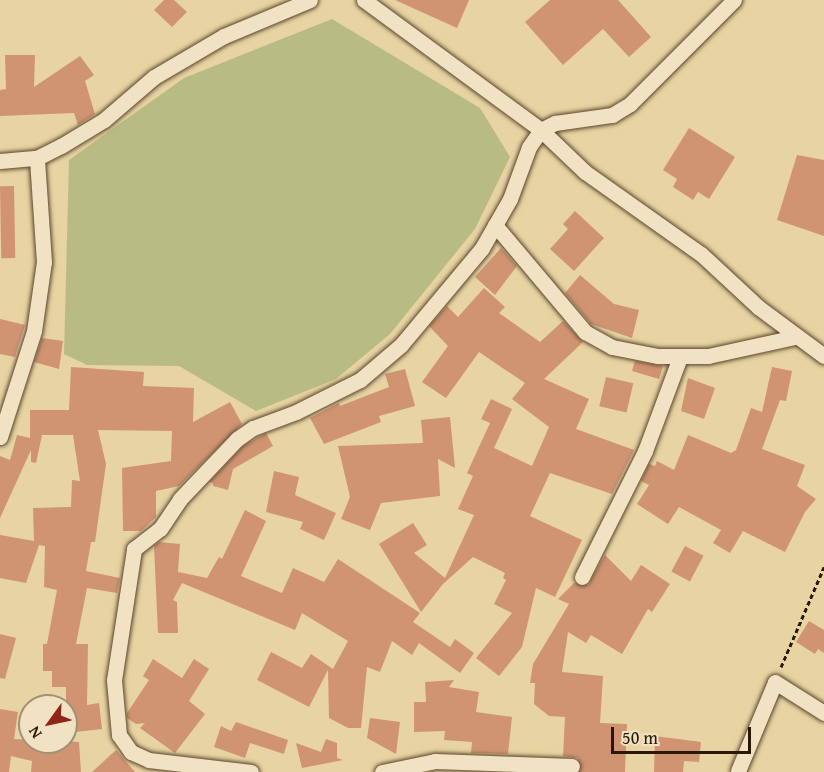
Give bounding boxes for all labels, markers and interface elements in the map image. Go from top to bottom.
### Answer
north arrow [18,694,78,754]
scale bar [614,715,754,753]
text: N [22,722,48,744]
text: 50 m [622,724,658,751]

